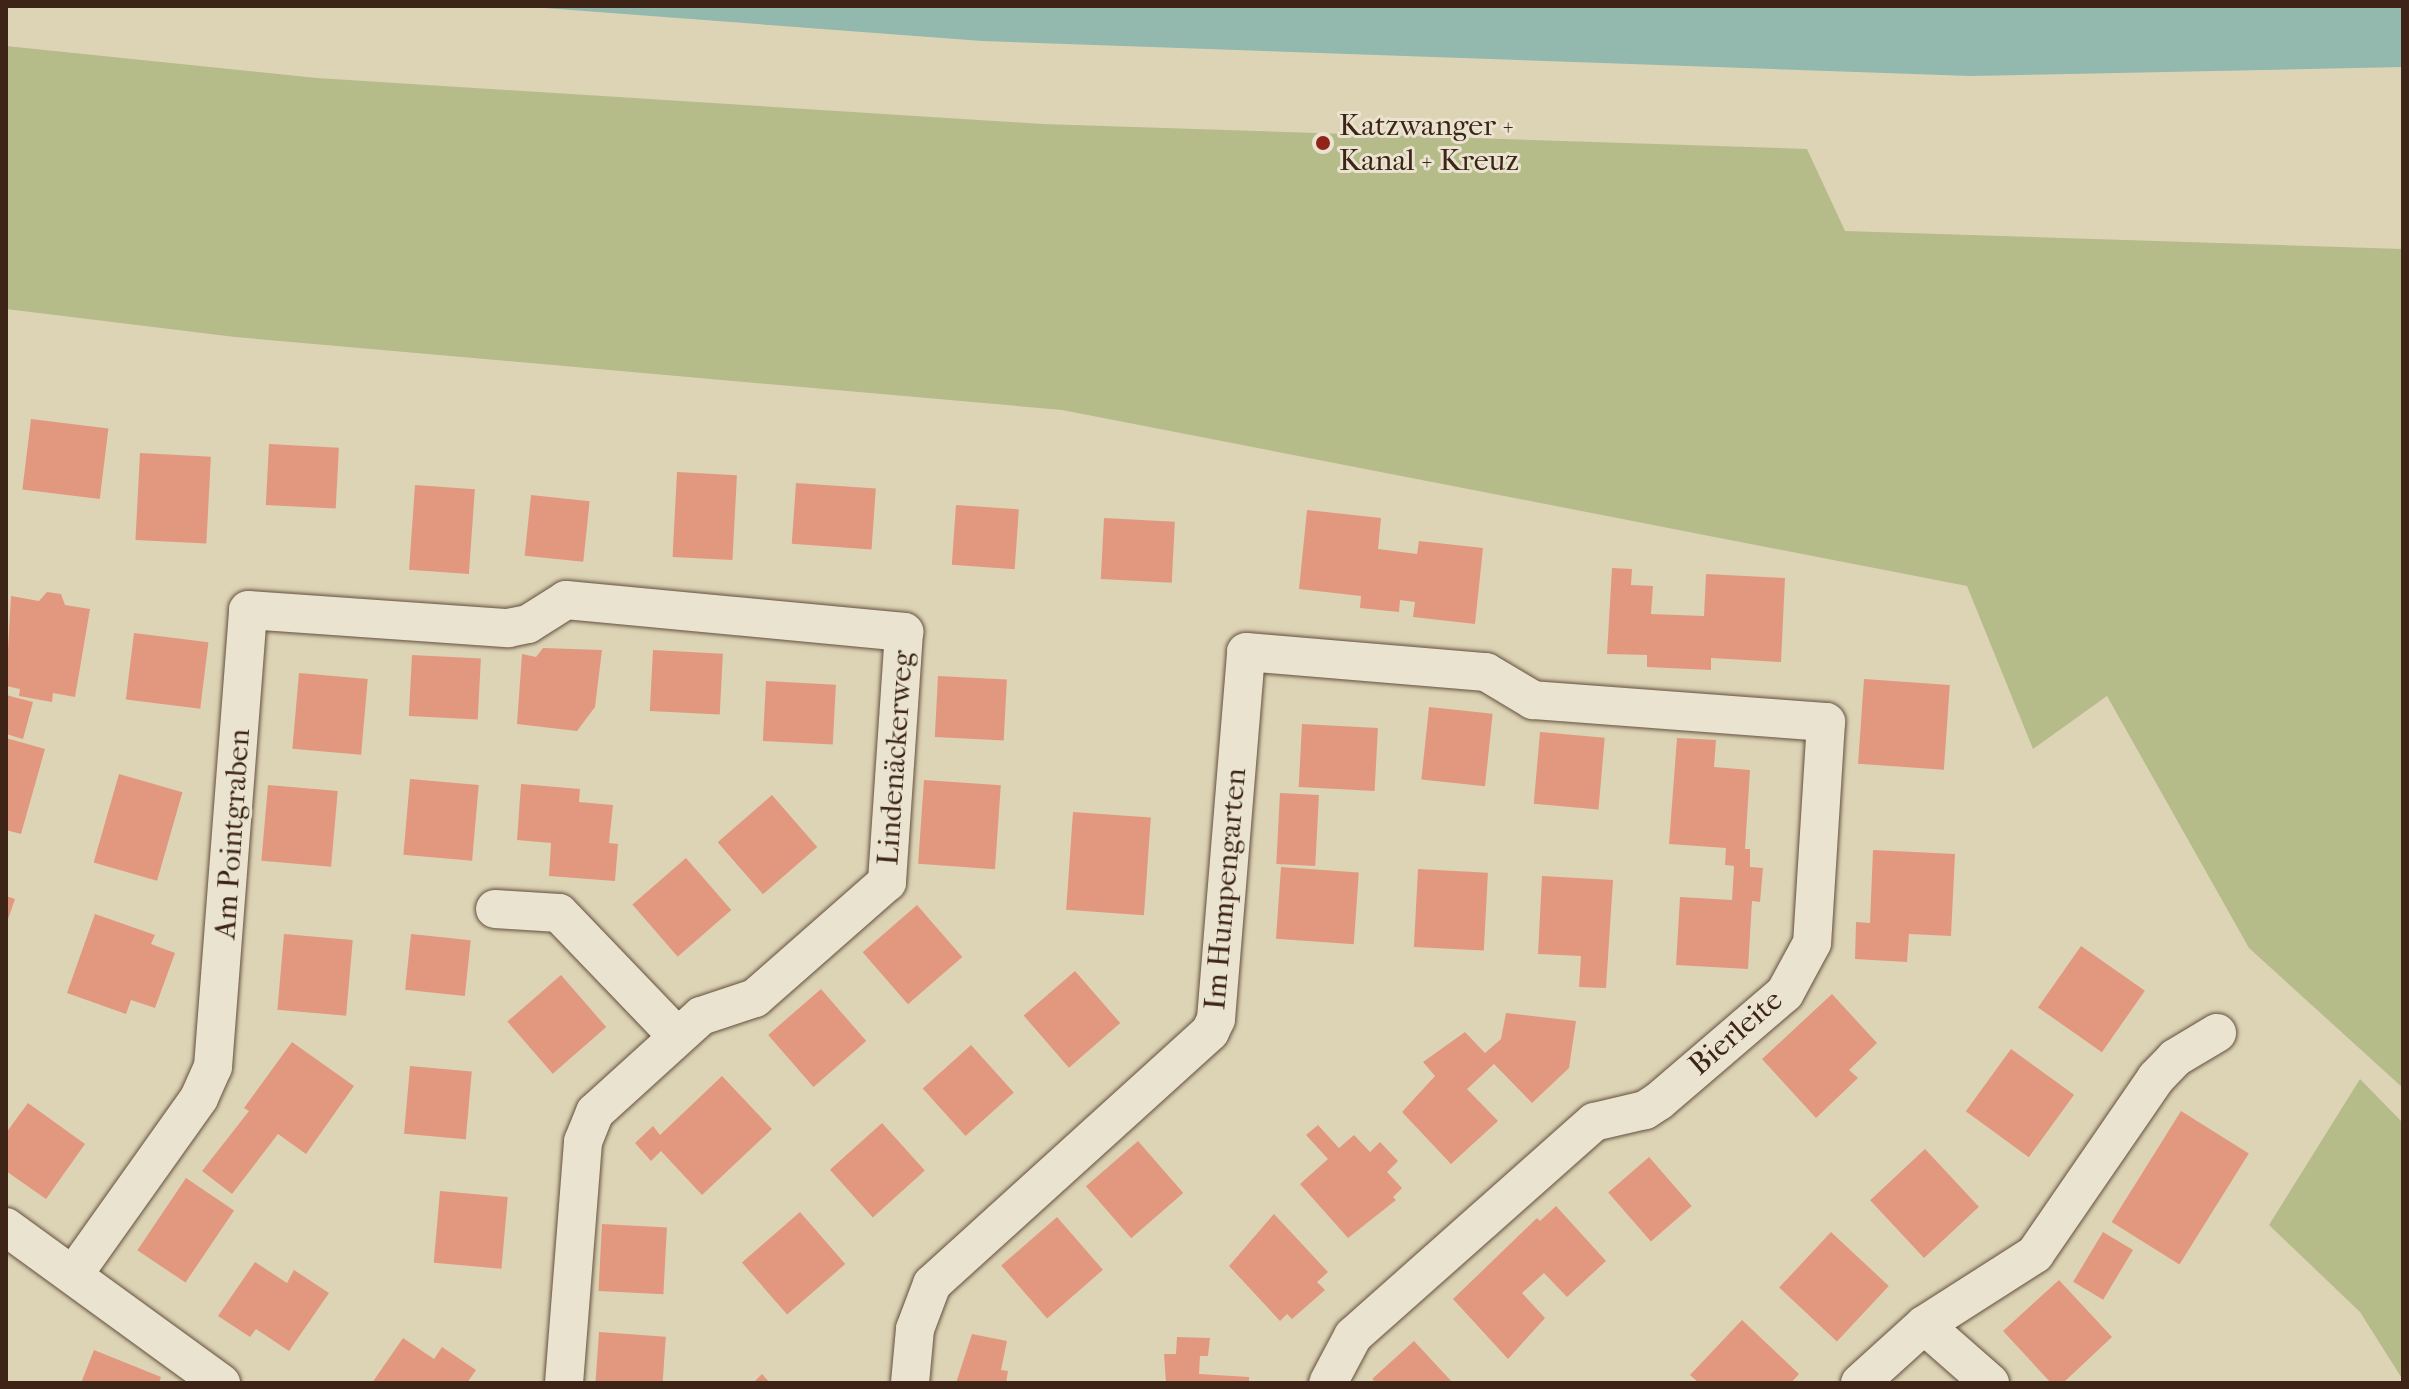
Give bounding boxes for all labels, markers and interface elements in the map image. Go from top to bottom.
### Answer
place label: Katzwanger + Kanal + Kreuz [1339,108,1519,178]
marker: Katzwanger + Kanal + Kreuz [1314,134,1332,152]
street label: Lindenäckerweg [871,649,921,867]
street label: Am Pointgraben [208,728,258,940]
street label: Im Humpengarten [1197,767,1255,1011]
street label: Bierleite [1682,982,1790,1084]

